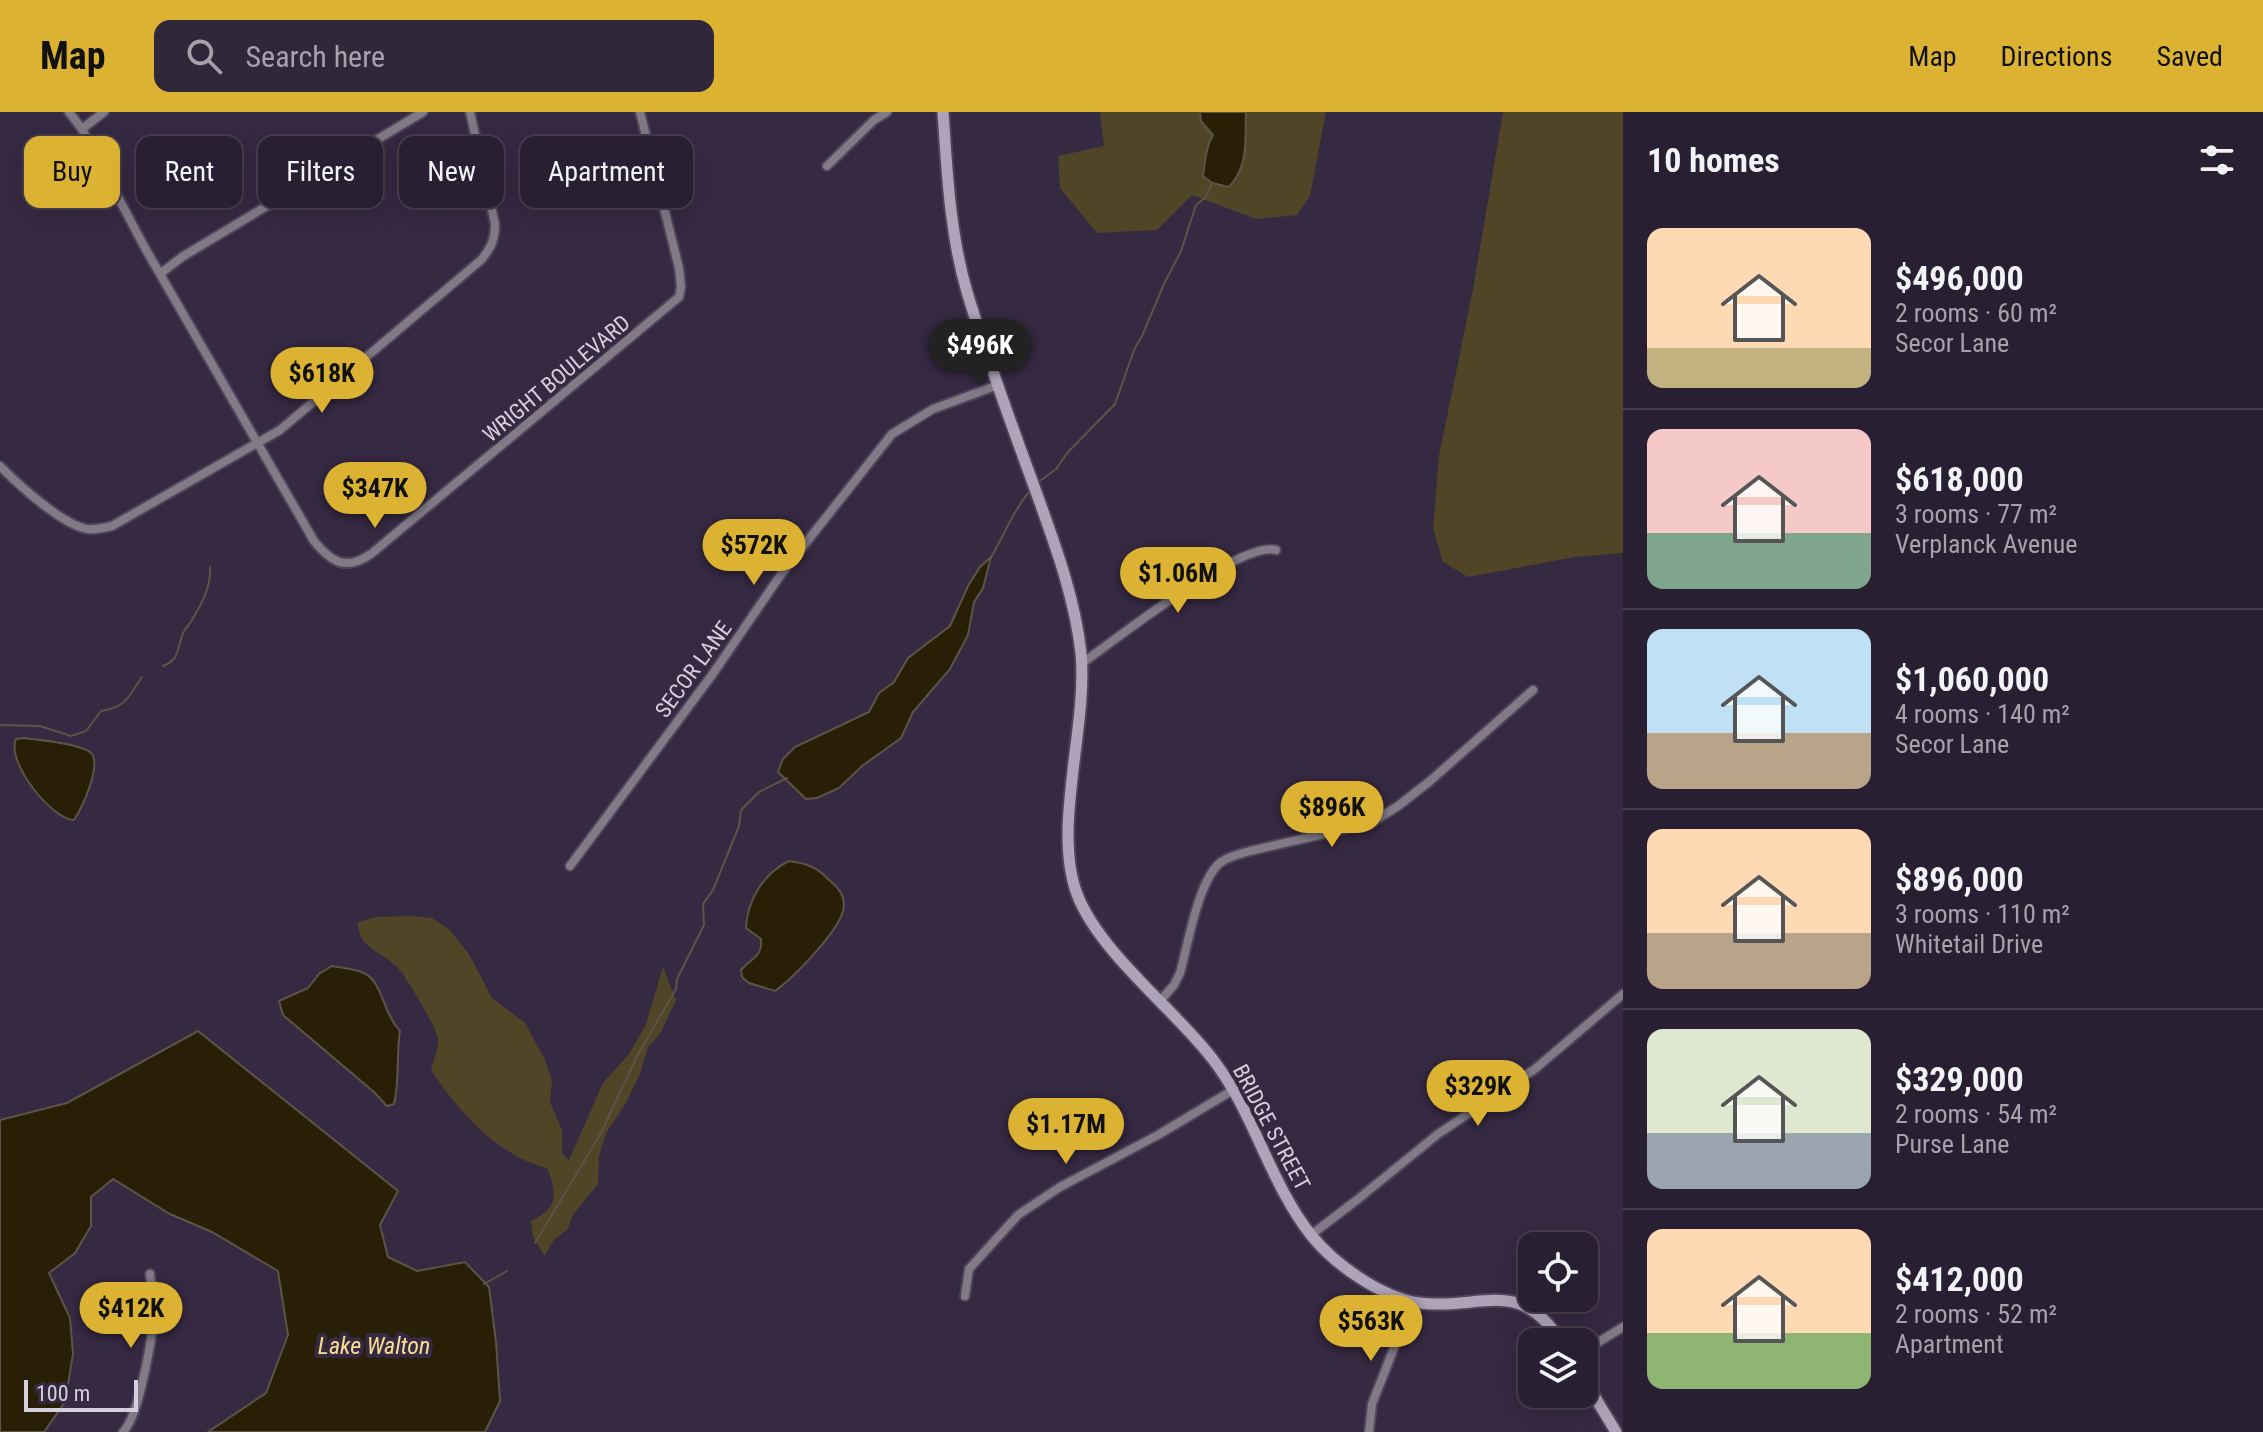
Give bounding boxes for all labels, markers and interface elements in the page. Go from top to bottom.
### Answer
search box [154,20,714,92]
text: Map [40,34,106,78]
icon: search [182,34,226,78]
text: Search here [246,39,385,74]
text: Map [1908,40,1957,73]
text: Directions [2001,40,2112,73]
text: Saved [2156,40,2223,73]
chip: Buy [24,136,120,208]
chip: Rent [136,136,242,208]
chip: Filters [258,136,383,208]
chip: New [399,136,504,208]
chip: Apartment [520,136,693,208]
icon: filters [2195,138,2239,182]
text: 10 homes [1647,140,1780,180]
text: $496,000 [1895,258,2024,298]
icon: home [1711,260,1807,356]
text: 2 rooms · 60 m² [1895,298,2057,328]
street label: WRIGHT BOULEVARD [478,310,635,447]
pin: $496K [924,319,1036,387]
text: Secor Lane [1895,328,2009,358]
text: $496K [947,330,1013,360]
pin: $618K [266,347,378,415]
text: $618K [289,358,355,388]
text: $618,000 [1895,459,2024,499]
icon: home [1711,461,1807,557]
pin: $347K [319,462,431,530]
text: $347K [342,473,408,503]
text: 3 rooms · 77 m² [1895,499,2057,529]
pin: $572K [698,519,810,587]
text: Verplanck Avenue [1895,529,2078,559]
text: $572K [721,530,787,560]
pin: $1.06M [1113,547,1243,615]
text: $1.06M [1138,558,1218,588]
street label: SECOR LANE [650,616,737,722]
text: $1,060,000 [1895,659,2049,699]
icon: home [1711,661,1807,757]
text: 4 rooms · 140 m² [1895,699,2070,729]
text: Secor Lane [1895,729,2009,759]
pin: $896K [1276,781,1388,849]
text: $896K [1299,792,1365,822]
text: $896,000 [1895,859,2024,899]
icon: home [1711,861,1807,957]
text: 3 rooms · 110 m² [1895,899,2070,929]
text: Whitetail Drive [1895,929,2043,959]
text: $329,000 [1895,1059,2024,1099]
street label: BRIDGE STREET [1228,1060,1315,1194]
pin: $329K [1422,1060,1534,1128]
icon: home [1711,1061,1807,1157]
text: $329K [1445,1071,1511,1101]
pin: $1.17M [1001,1098,1131,1166]
text: 2 rooms · 54 m² [1895,1099,2057,1129]
text: $1.17M [1026,1109,1106,1139]
text: Purse Lane [1895,1129,2010,1159]
map controls [1518,1232,1598,1408]
button: locate [1518,1232,1598,1312]
text: $412,000 [1895,1259,2024,1299]
icon: home [1711,1261,1807,1357]
pin: $412K [75,1282,187,1350]
text: $412K [98,1293,164,1323]
pin: $563K [1315,1295,1427,1363]
text: 2 rooms · 52 m² [1895,1299,2057,1329]
text: $563K [1338,1306,1404,1336]
button: layers [1518,1328,1598,1408]
text: Apartment [1895,1329,2004,1359]
water label: Lake Walton [318,1332,430,1360]
scale bar [24,1376,138,1412]
text: 100 m [36,1381,90,1406]

